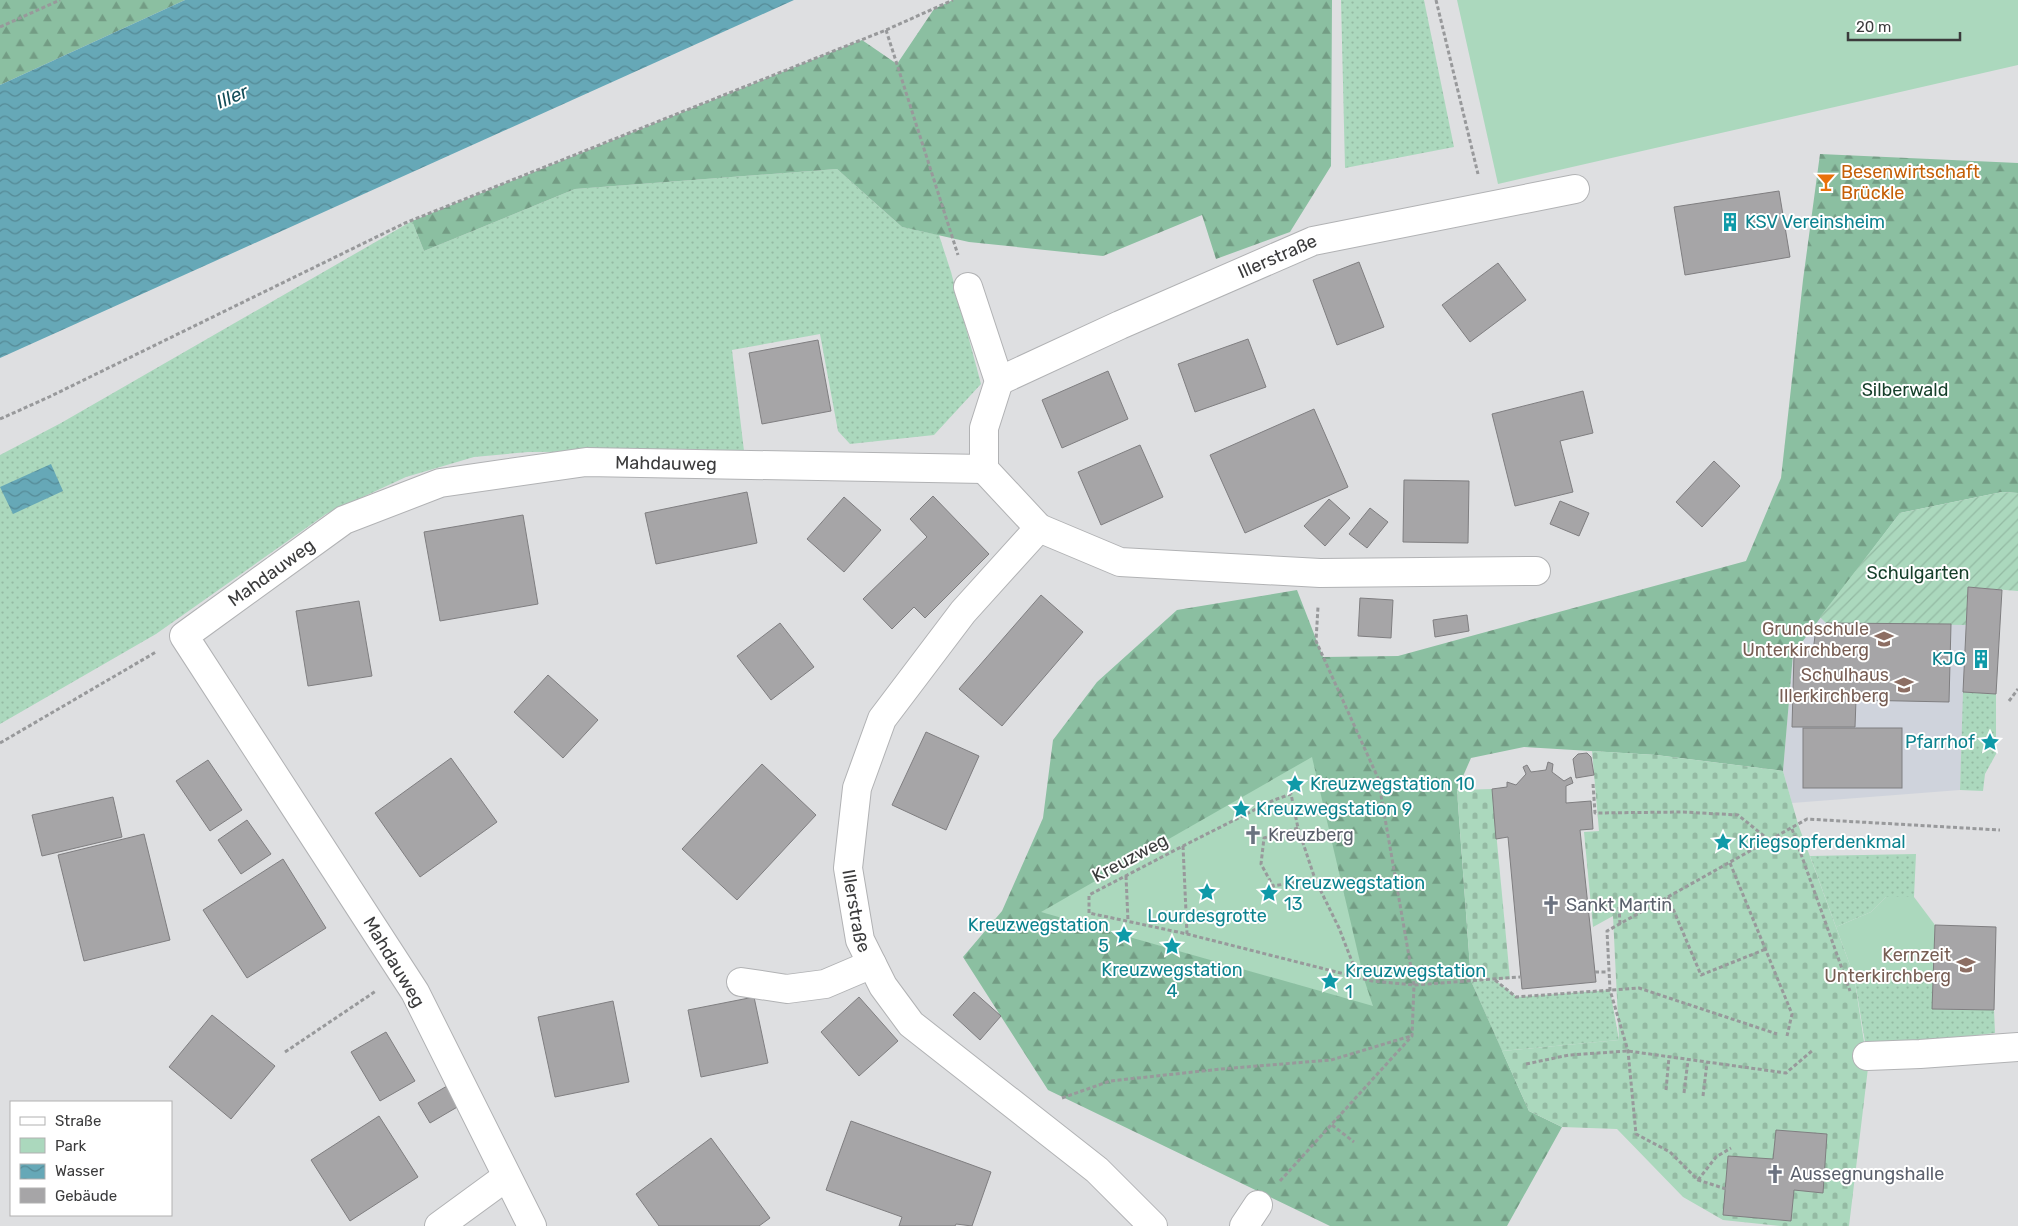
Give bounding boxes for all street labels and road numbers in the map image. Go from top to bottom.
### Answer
street label: Illerstraße [1234,230,1320,283]
street label: Mahdauweg [615,452,717,475]
street label: Mahdauweg [224,534,319,611]
street label: Kreuzweg [1088,829,1172,887]
street label: Illerstraße [837,868,876,956]
street label: Mahdauweg [358,913,430,1011]

